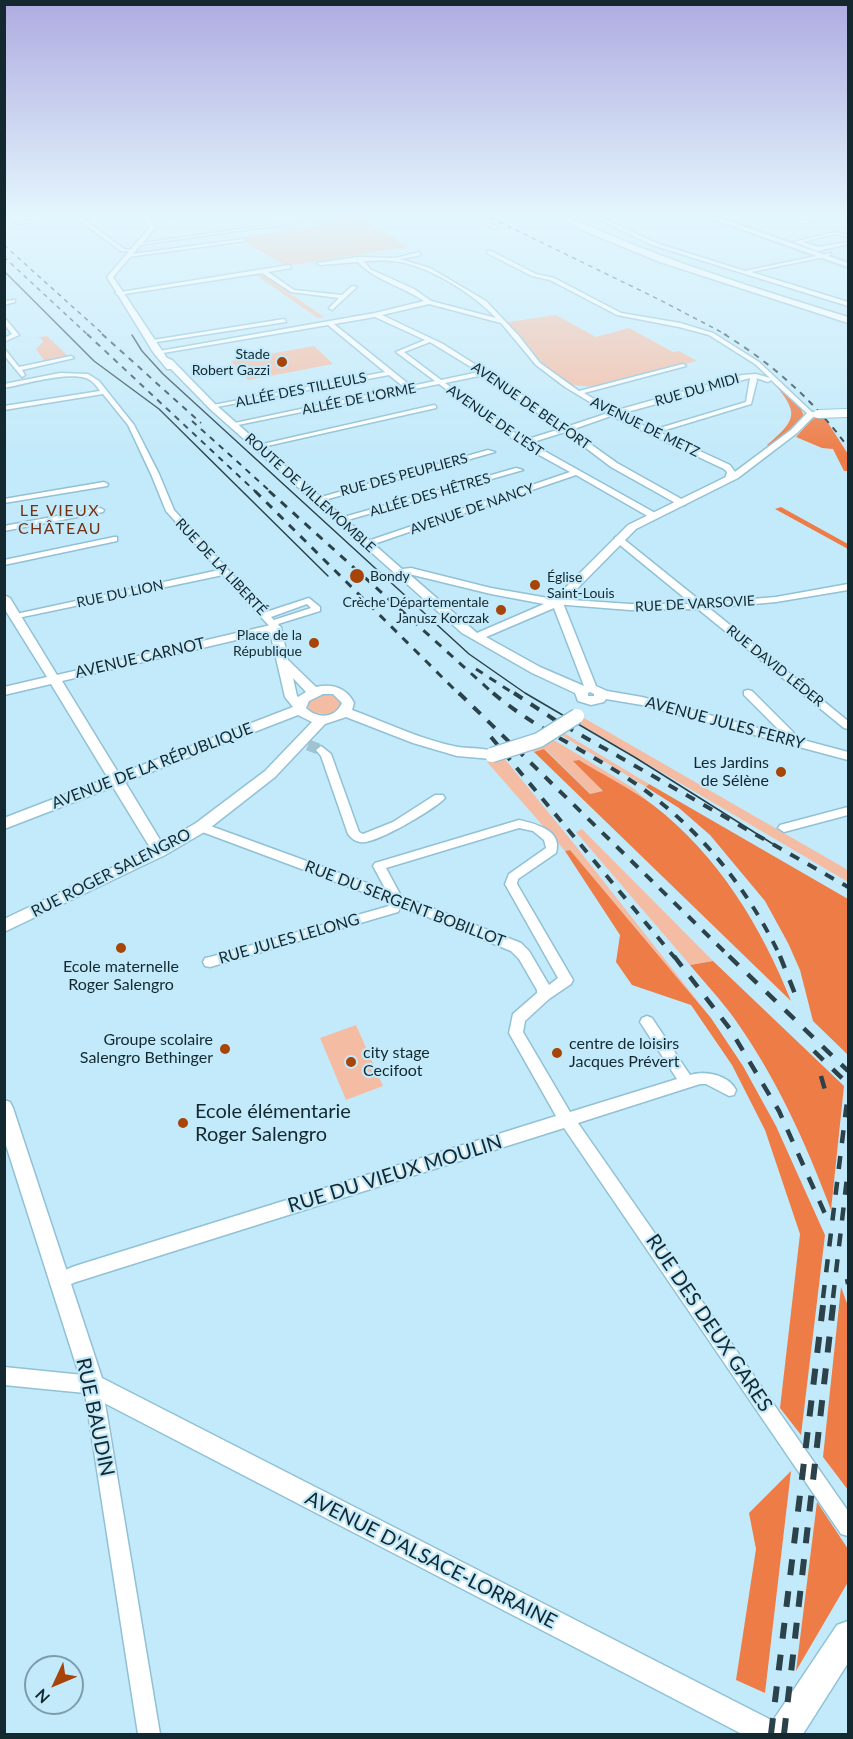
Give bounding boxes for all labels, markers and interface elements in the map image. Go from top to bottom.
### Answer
place label: Stade Robert Gazzi [192,346,270,378]
marker: Stade Robert Gazzi [275,355,289,369]
street label: AVENUE DE BELFORT [468,359,594,453]
street label: ALLÉE DES TILLEULS [234,369,368,411]
street label: RUE DU MIDI [653,370,741,410]
street label: ALLÉE DE L'ORME [301,380,417,418]
street label: AVENUE DE L'EST [444,381,546,461]
street label: AVENUE DE METZ [588,393,702,461]
street label: ROUTE DE VILLEMOMBLE [241,430,379,556]
street label: RUE DES PEUPLIERS [338,450,470,500]
street label: ALLÉE DES HÊTRES [368,470,492,520]
street label: AVENUE DE NANCY [408,480,536,538]
district label: LE VIEUX CHÂTEAU [18,501,102,539]
street label: RUE DE LA LIBERTÉ [172,515,270,619]
marker: Bondy [348,567,366,585]
place label: Bondy [370,568,410,584]
place label: Église Saint-Louis [547,569,615,602]
street label: RUE DU LION [75,577,165,611]
marker: Église Saint-Louis [528,578,542,592]
street label: RUE DE VARSOVIE [635,592,755,616]
place label: Crèche Départementale Janusz Korczak [343,594,489,626]
marker: Crèche Départementale Janusz Korczak [494,603,508,617]
street label: RUE DAVID LÉDER [723,622,827,710]
place label: Place de la République [233,627,302,660]
street label: AVENUE CARNOT [73,634,207,682]
marker: Place de la République [307,636,321,650]
street label: AVENUE JULES FERRY [643,693,807,753]
street label: AVENUE DE LA RÉPUBLIQUE [49,719,255,813]
place label: Les Jardins de Sélène [693,753,769,791]
marker: Les Jardins de Sélène [774,765,788,779]
street label: RUE ROGER SALENGRO [28,824,194,922]
street label: RUE DU SERGENT BOBILLOT [302,857,508,951]
street label: RUE JULES LELONG [216,910,362,968]
marker: Ecole maternelle Roger Salengro [114,941,128,955]
place label: Ecole maternelle Roger Salengro [63,957,179,995]
place label: Groupe scolaire Salengro Bethinger [80,1030,213,1068]
place label: centre de loisirs Jacques Prévert [569,1034,680,1072]
marker: Groupe scolaire Salengro Bethinger [218,1042,232,1056]
place label: city stage Cecifoot [363,1043,430,1081]
marker: centre de loisirs Jacques Prévert [550,1046,564,1060]
marker: city stage Cecifoot [344,1055,358,1069]
place label: Ecole élémentarie Roger Salengro [195,1100,351,1147]
marker: Ecole élémentarie Roger Salengro [176,1116,190,1130]
street label: RUE DU VIEUX MOULIN [285,1130,505,1218]
street label: RUE DES DEUX GARES [641,1230,777,1416]
street label: RUE BAUDIN [71,1356,119,1478]
street label: AVENUE D'ALSACE-LORRAINE [301,1486,561,1634]
north arrow [24,1655,84,1715]
text: N [31,1685,53,1708]

